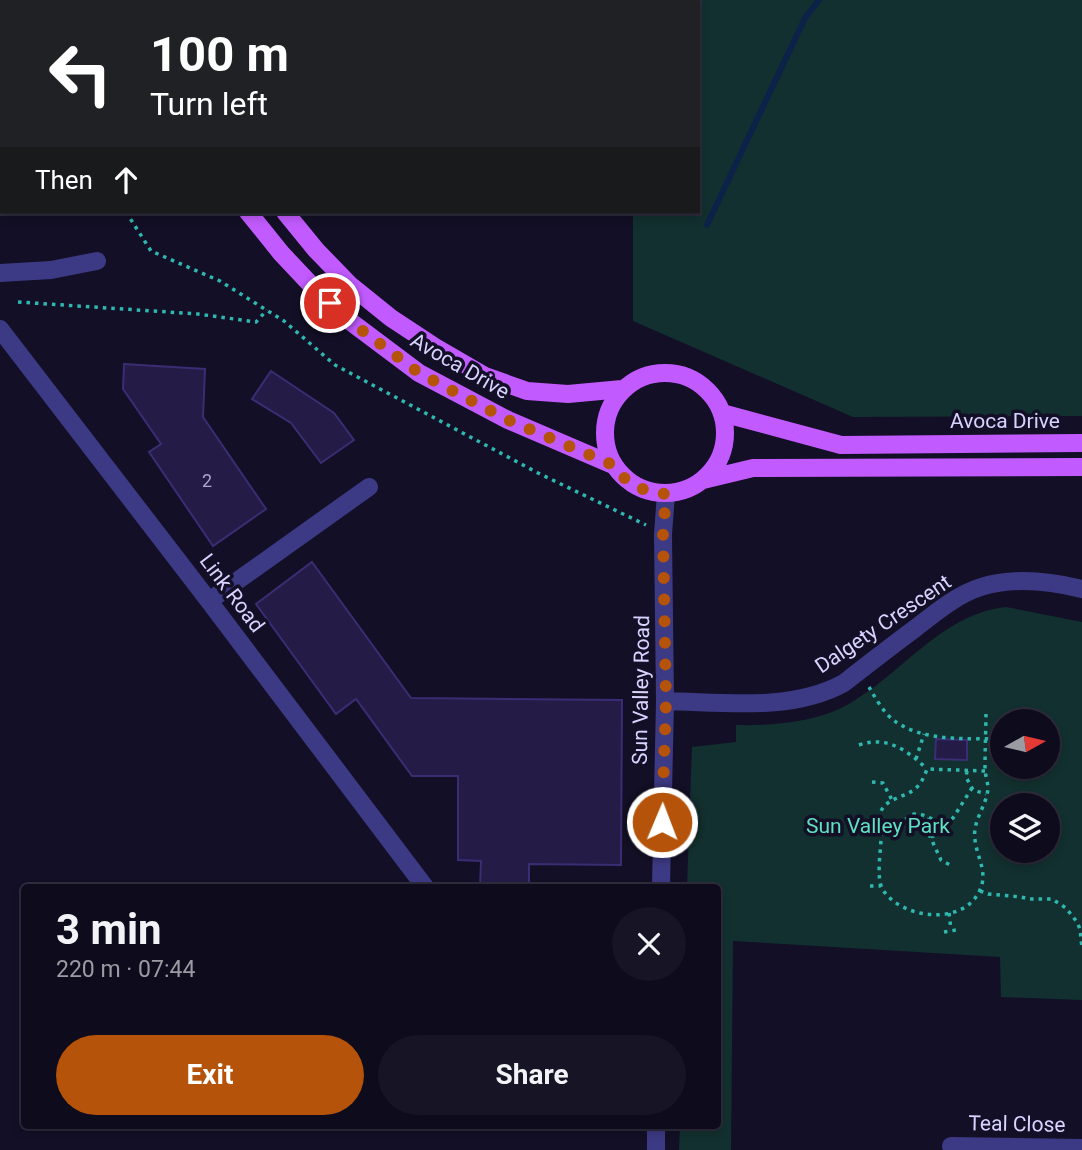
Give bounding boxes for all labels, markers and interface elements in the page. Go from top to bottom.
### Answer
text: 100 m [150,26,289,83]
icon: left [35,28,126,119]
text: Turn left [150,85,268,123]
icon: ahead [107,161,145,199]
text: Then [35,165,93,195]
pin [300,273,360,333]
icon: arrive [311,284,349,322]
street label: Avoca Drive [406,328,514,404]
street label: Avoca Drive [950,409,1060,433]
house number: 2 [202,470,212,491]
street label: Link Road [195,549,269,637]
street label: Dalgety Crescent [811,570,955,678]
street label: Sun Valley Road [628,615,654,765]
north arrow [990,709,1060,779]
map controls [990,709,1060,863]
position arrow [625,785,699,859]
button: layers [990,793,1060,863]
park label: Sun Valley Park [806,814,950,838]
text: 3 min [56,905,162,954]
button: close [612,907,686,981]
text: 220 m · 07:44 [56,956,195,983]
button: Exit [56,1035,364,1115]
button: Share [378,1035,686,1115]
street label: Teal Close [968,1111,1066,1137]

